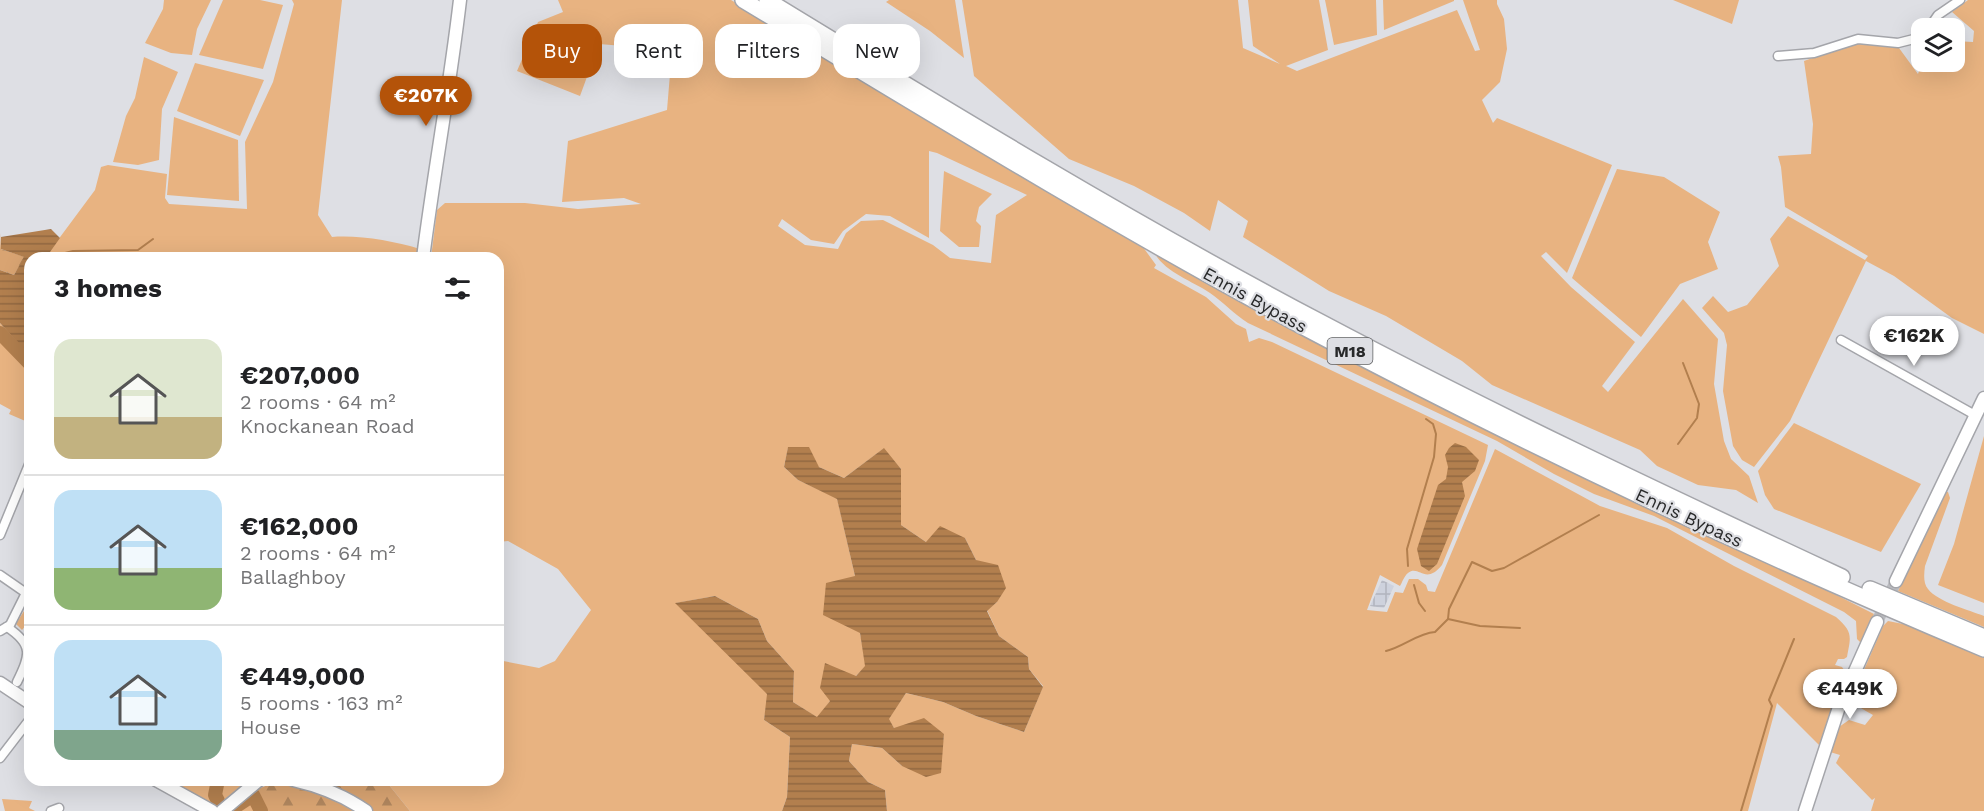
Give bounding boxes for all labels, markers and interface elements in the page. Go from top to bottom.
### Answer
map controls [1911,18,1965,72]
button: layers [1911,18,1965,72]
chip: Buy [522,24,602,78]
chip: Rent [614,24,703,78]
chip: Filters [715,24,821,78]
chip: New [833,24,920,78]
pin: €207K [384,76,468,127]
text: €207K [394,83,458,107]
street label: Ennis Bypass [1200,262,1311,337]
icon: filters [441,272,474,305]
text: 3 homes [54,273,162,303]
pin: €162K [1872,316,1956,367]
text: €162K [1884,323,1944,347]
road number: M18 [1328,338,1372,364]
text: €207,000 [240,360,360,390]
icon: home [102,363,174,435]
text: 2 rooms · 64 m² [240,390,396,414]
text: Knockanean Road [240,414,414,438]
street label: Ennis Bypass [1632,484,1746,552]
text: €162,000 [240,511,359,541]
icon: home [102,514,174,586]
text: 2 rooms · 64 m² [240,541,396,565]
text: Ballaghboy [240,565,346,589]
text: €449,000 [240,661,365,691]
icon: home [102,664,174,736]
pin: €449K [1808,669,1892,720]
text: €449K [1817,676,1883,700]
text: 5 rooms · 163 m² [240,691,402,715]
text: House [240,715,301,739]

